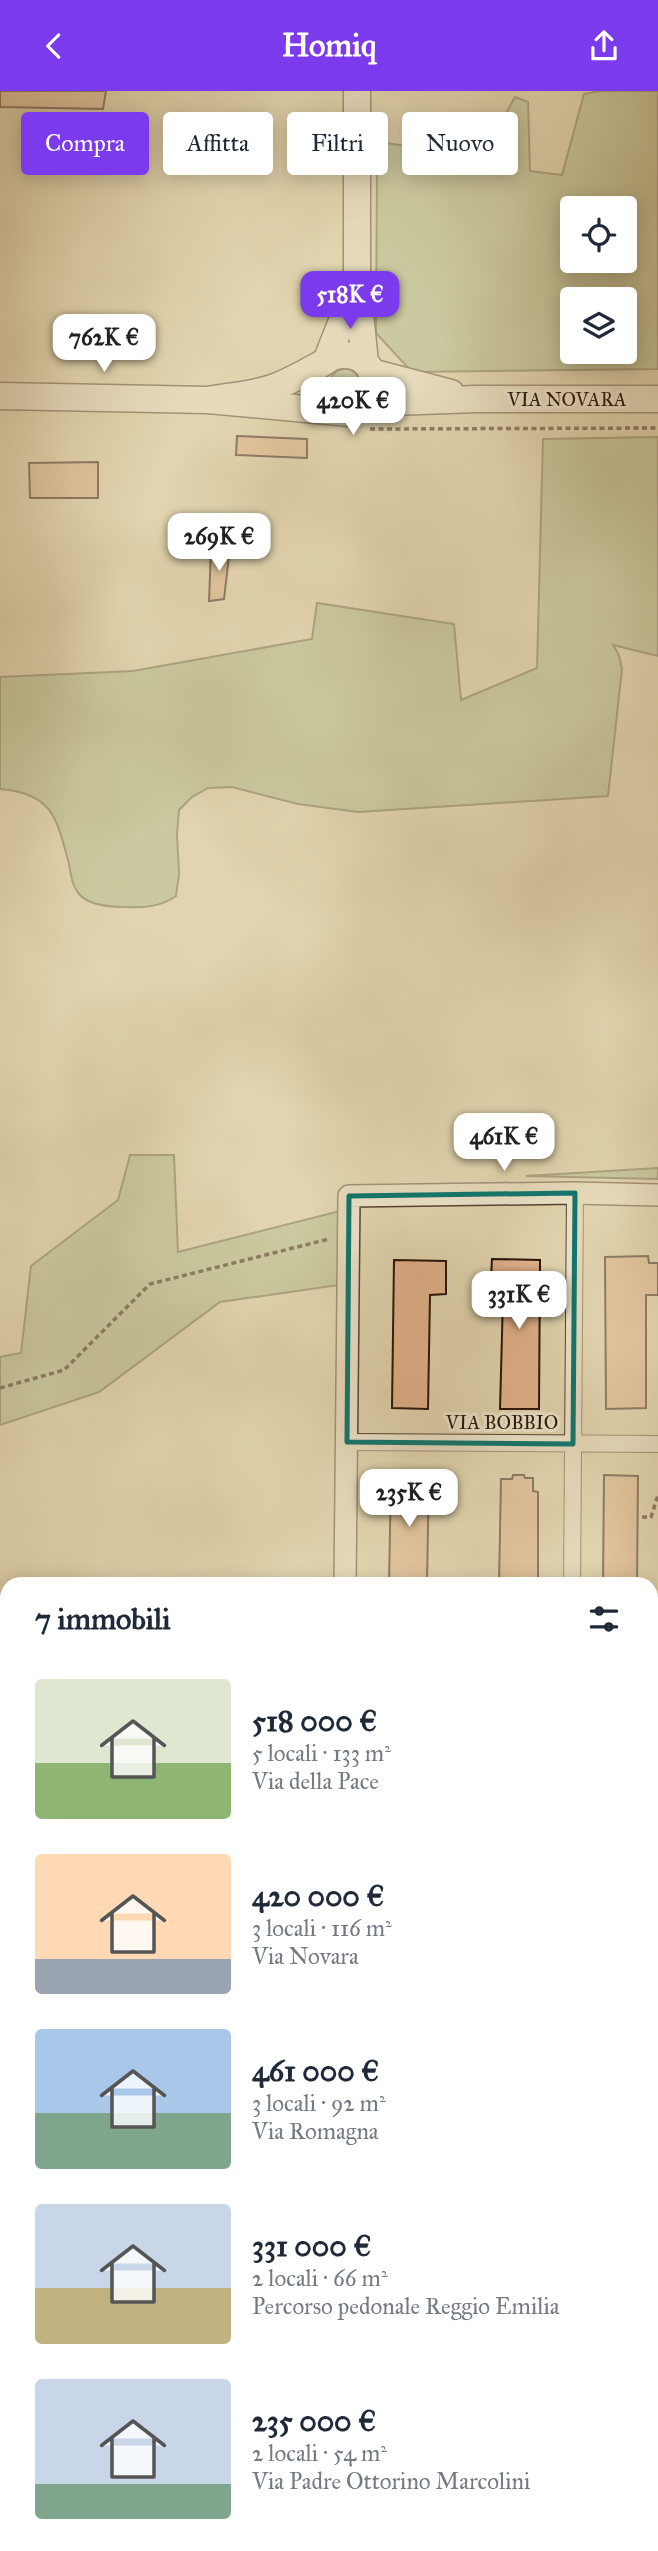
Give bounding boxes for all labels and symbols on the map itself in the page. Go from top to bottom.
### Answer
pin: 518K € [293,271,407,331]
pin: 762K € [47,315,161,374]
pin: 420K € [296,377,410,437]
street label: VIA NOVARA [506,388,627,411]
pin: 269K € [162,513,276,573]
pin: 461K € [447,1114,561,1173]
pin: 331K € [462,1271,576,1331]
street label: VIA BOBBIO [445,1411,558,1434]
pin: 235K € [352,1469,466,1529]

